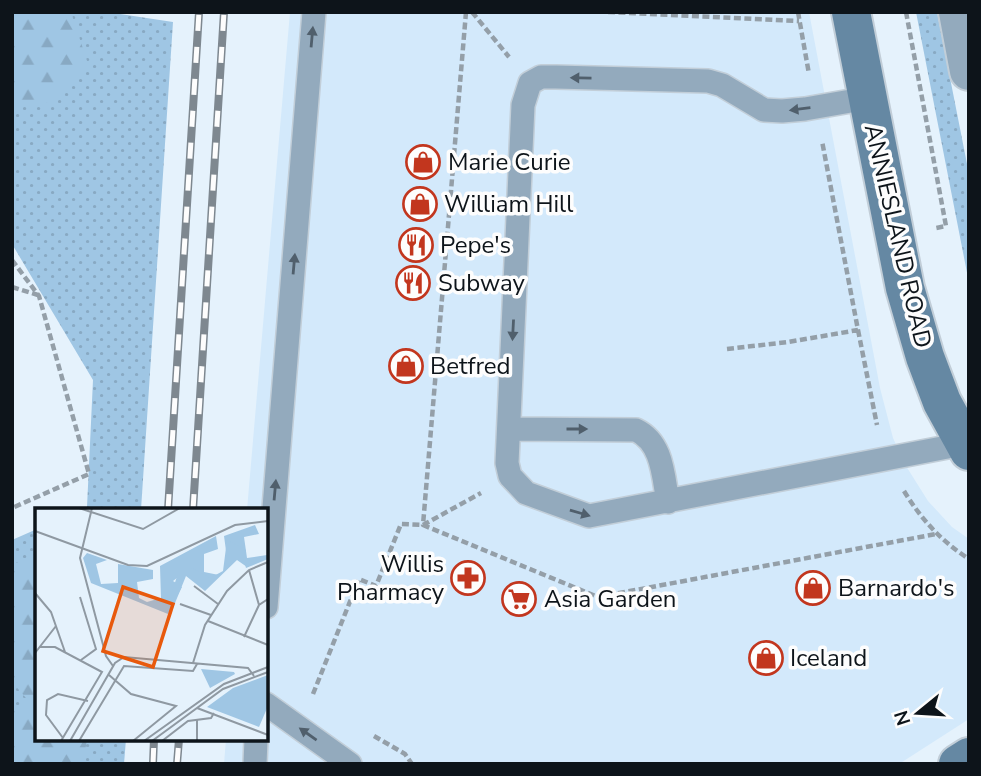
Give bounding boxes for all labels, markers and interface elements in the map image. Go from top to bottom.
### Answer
one-way arrow [307,26,318,48]
one-way arrow [569,72,591,83]
one-way arrow [789,104,811,115]
street label: ANNIESLAND ROAD [857,121,939,351]
shop icon: Marie Curie [404,143,442,181]
place label: Marie Curie [448,146,571,178]
shop icon: William Hill [401,185,439,223]
place label: William Hill [444,188,573,220]
restaurant icon: Pepe's [397,226,435,264]
place label: Pepe's [440,229,511,261]
one-way arrow [289,252,300,274]
restaurant icon: Subway [394,264,432,302]
place label: Subway [438,267,526,299]
one-way arrow [508,320,519,342]
shop icon: Betfred [387,347,425,385]
place label: Betfred [430,350,511,382]
one-way arrow [566,423,588,435]
one-way arrow [270,479,281,501]
inset map [35,508,268,741]
one-way arrow [570,508,591,518]
place label: Willis Pharmacy [337,548,445,608]
pharmacy icon: Willis Pharmacy [449,559,487,597]
shop icon: Barnardo's [794,569,832,607]
place label: Barnardo's [838,572,955,604]
supermarket icon: Asia Garden [500,580,538,618]
place label: Asia Garden [544,583,676,615]
shop icon: Iceland [747,639,785,677]
place label: Iceland [790,642,867,674]
north arrow [883,678,953,748]
text: N [888,707,917,729]
one-way arrow [299,727,317,741]

